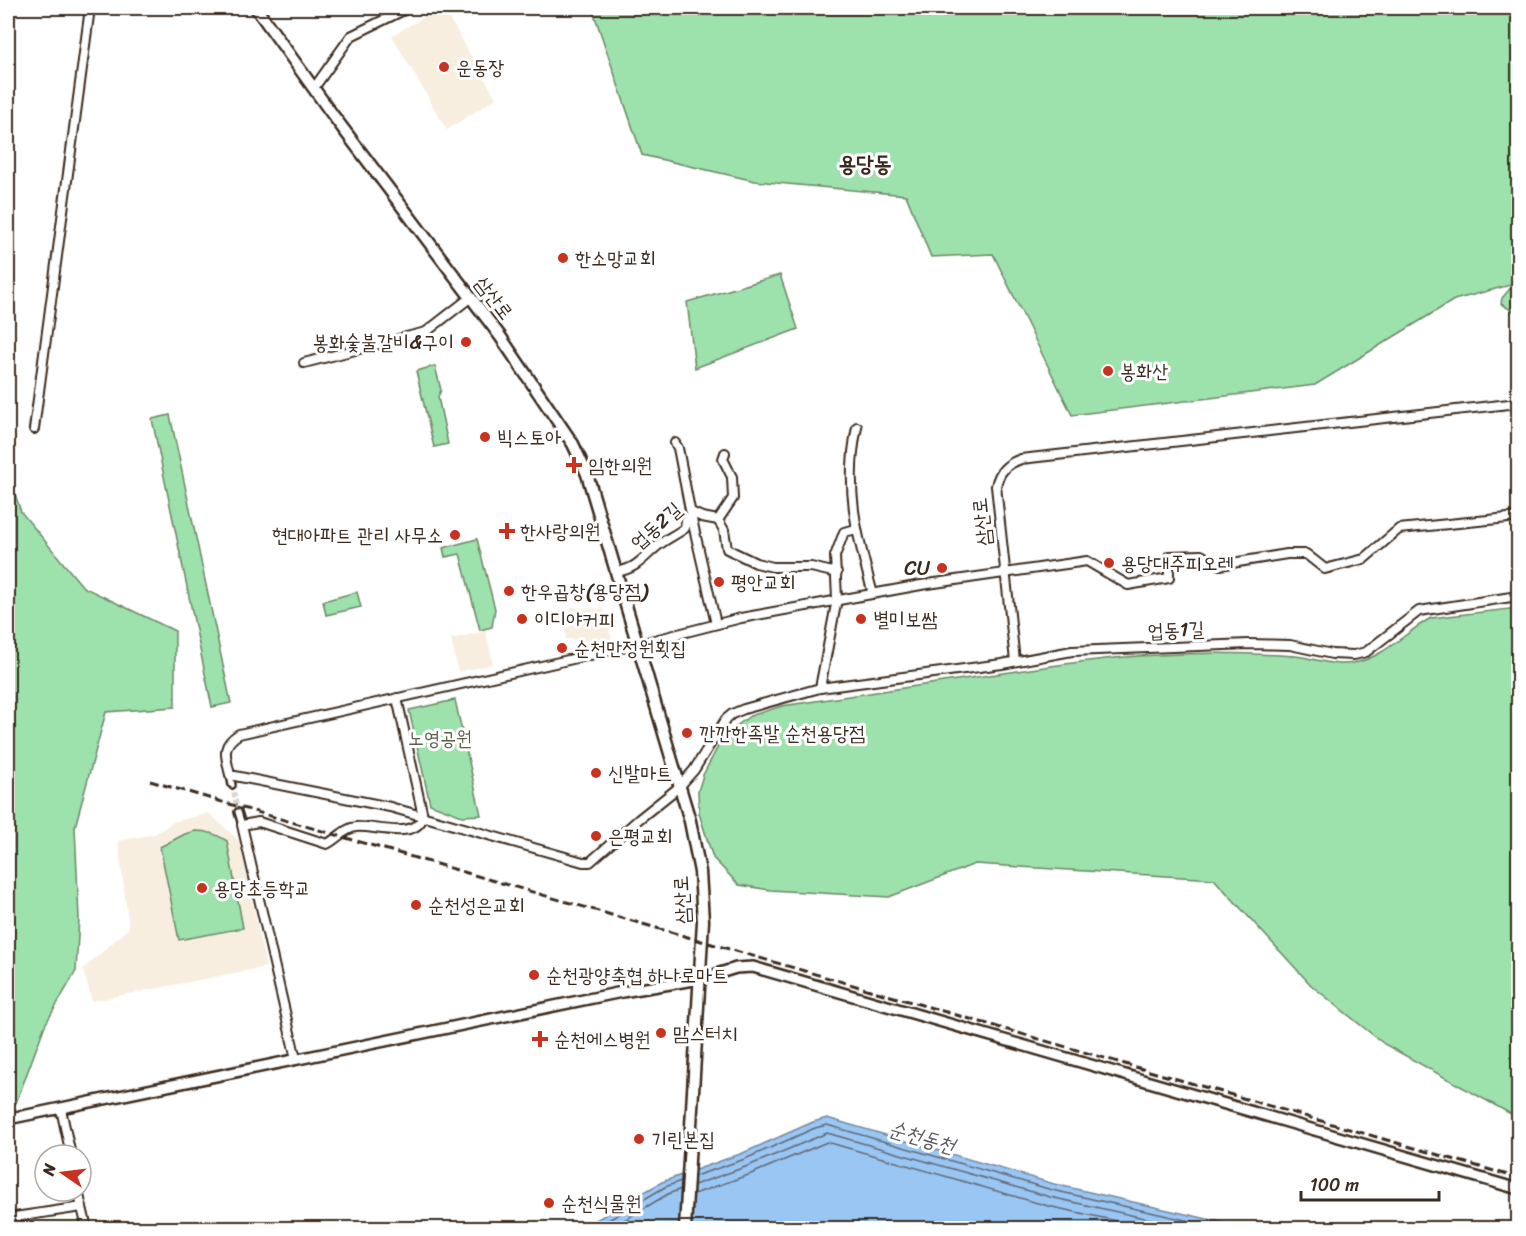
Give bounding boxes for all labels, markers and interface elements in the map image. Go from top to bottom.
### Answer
place label: 운동장 [456,50,504,85]
marker: 운동장 [437,60,451,74]
district label: 용당동 [838,144,892,183]
place label: 한소망교회 [575,241,655,276]
marker: 한소망교회 [556,251,570,265]
street label: 삼산로 [465,268,523,328]
place label: 봉화숯불갈비&구이 [313,325,454,360]
marker: 봉화숯불갈비&구이 [459,335,473,349]
place label: 봉화산 [1120,354,1168,389]
marker: 봉화산 [1101,364,1115,378]
place label: 빅스토아 [497,420,561,455]
marker: 빅스토아 [478,430,492,444]
place label: 임한의원 [588,448,652,483]
marker: 임한의원 [565,456,583,474]
street label: 업동2길 [622,493,690,559]
street label: 삼산로 [962,496,1002,548]
place label: 한사랑의원 [520,514,600,549]
place label: 현대아파트 관리 사무소 [272,518,443,553]
marker: 한사랑의원 [498,522,516,540]
marker: 현대아파트 관리 사무소 [448,528,462,542]
place label: 용당대주피오레 [1121,546,1234,581]
place label: CU [904,551,931,586]
marker: 용당대주피오레 [1102,556,1116,570]
marker: CU [935,561,949,575]
place label: 평안교회 [731,565,795,600]
place label: 한우곱창(용당점) [521,574,649,609]
marker: 평안교회 [712,575,726,589]
marker: 한우곱창(용당점) [502,584,516,598]
place label: 이디야커피 [534,602,614,637]
place label: 별미보쌈 [873,602,937,637]
marker: 이디야커피 [515,612,529,626]
marker: 별미보쌈 [854,612,868,626]
street label: 업동1길 [1147,612,1205,648]
place label: 순천만정원횟집 [574,631,687,666]
marker: 순천만정원횟집 [555,641,569,655]
place label: 깐깐한족발 순천용당점 [699,716,865,751]
park label: 노영공원 [408,721,472,756]
marker: 깐깐한족발 순천용당점 [680,726,694,740]
place label: 신발마트 [608,756,672,791]
marker: 신발마트 [589,766,603,780]
place label: 은평교회 [608,819,672,854]
marker: 은평교회 [589,829,603,843]
place label: 용당초등학교 [214,871,311,906]
street label: 삼산로 [663,875,701,925]
marker: 용당초등학교 [195,881,209,895]
place label: 순천성은교회 [428,888,525,923]
marker: 순천성은교회 [409,898,423,912]
place label: 순천광양축협 하나로마트 [546,958,728,993]
marker: 순천광양축협 하나로마트 [527,968,541,982]
place label: 맘스터치 [673,1016,737,1051]
place label: 순천에스병원 [554,1022,651,1057]
marker: 맘스터치 [654,1026,668,1040]
marker: 순천에스병원 [531,1030,549,1048]
water label: 순천동천 [884,1109,962,1165]
place label: 기린본집 [651,1122,715,1157]
marker: 기린본집 [632,1132,646,1146]
north arrow [33,1143,93,1203]
text: N [33,1160,65,1179]
scale bar [1301,1164,1439,1202]
text: 100 m [1310,1169,1359,1201]
place label: 순천식물원 [561,1186,641,1221]
marker: 순천식물원 [542,1196,556,1210]

